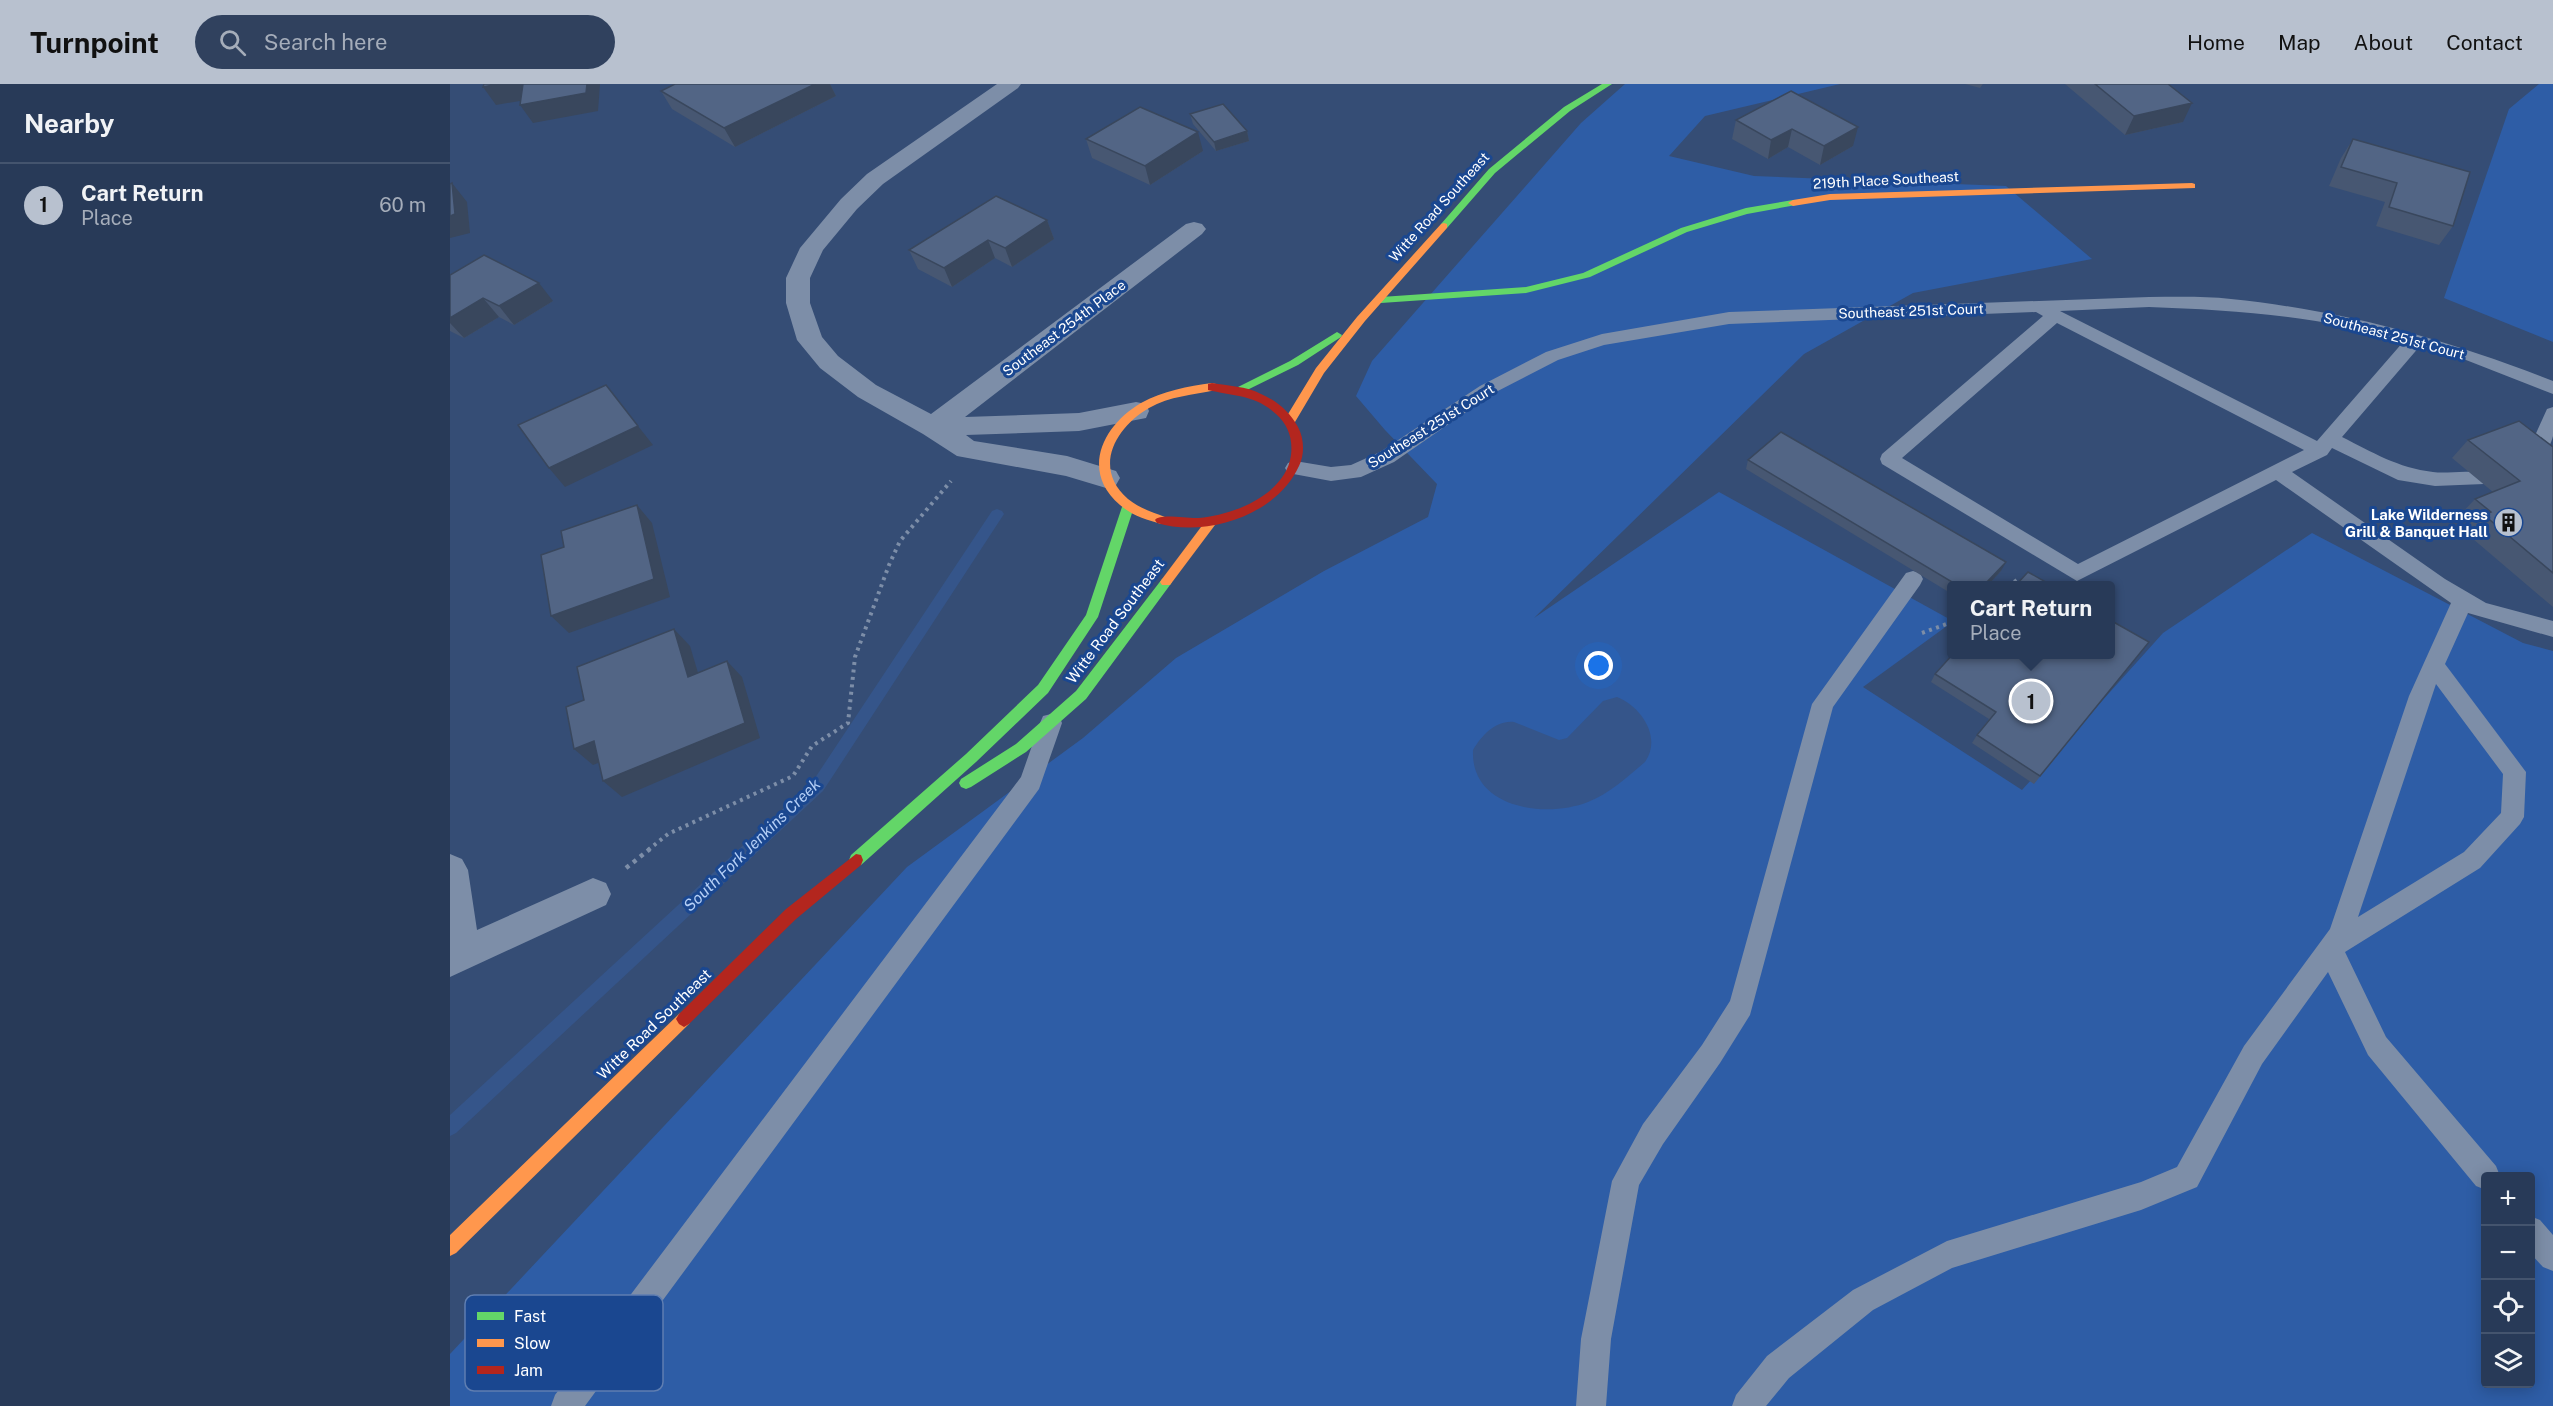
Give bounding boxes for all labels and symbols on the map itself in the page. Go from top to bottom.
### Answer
street label: Witte Road Southeast [1386,149,1492,265]
street label: 219th Place Southeast [1813,168,1959,192]
street label: Southeast 254th Place [999,277,1129,379]
street label: Southeast 251st Court [1838,300,1984,322]
street label: Southeast 251st Court [2322,309,2466,363]
street label: Southeast 251st Court [1365,381,1497,471]
place label: Lake Wilderness Grill & Banquet Hall [2345,506,2488,540]
building icon: Lake Wilderness Grill & Banquet Hall [2493,507,2525,539]
street label: Witte Road Southeast [1063,555,1167,687]
your location [1584,651,1613,680]
pin: 1 [2012,678,2050,724]
water label: South Fork Jenkins Creek [680,774,825,915]
street label: Witte Road Southeast [594,965,715,1083]
legend [465,1295,663,1391]
text: Fast [514,1307,546,1326]
text: Slow [514,1334,551,1353]
text: Jam [514,1361,543,1380]

